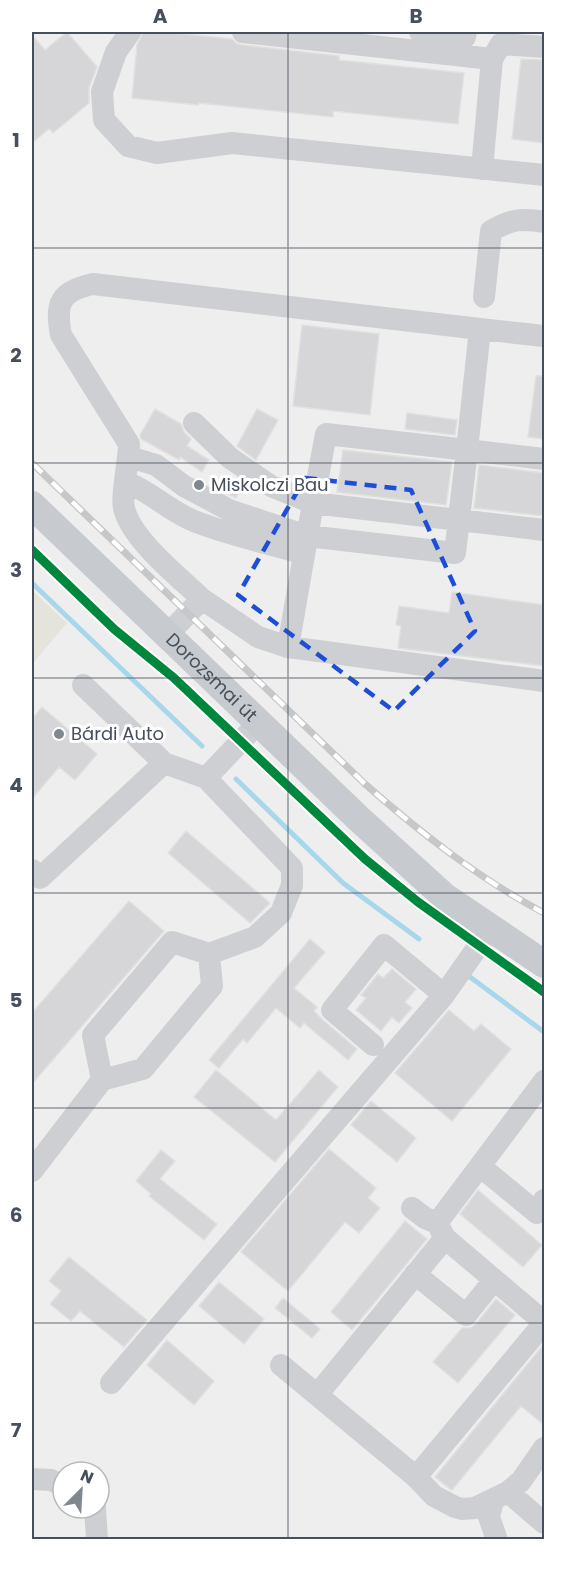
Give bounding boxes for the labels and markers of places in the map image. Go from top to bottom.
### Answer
place label: Miskolczi Bau [211,472,329,497]
marker: Miskolczi Bau [192,478,206,492]
place label: Bárdi Auto [71,721,164,746]
marker: Bárdi Auto [52,727,66,741]

